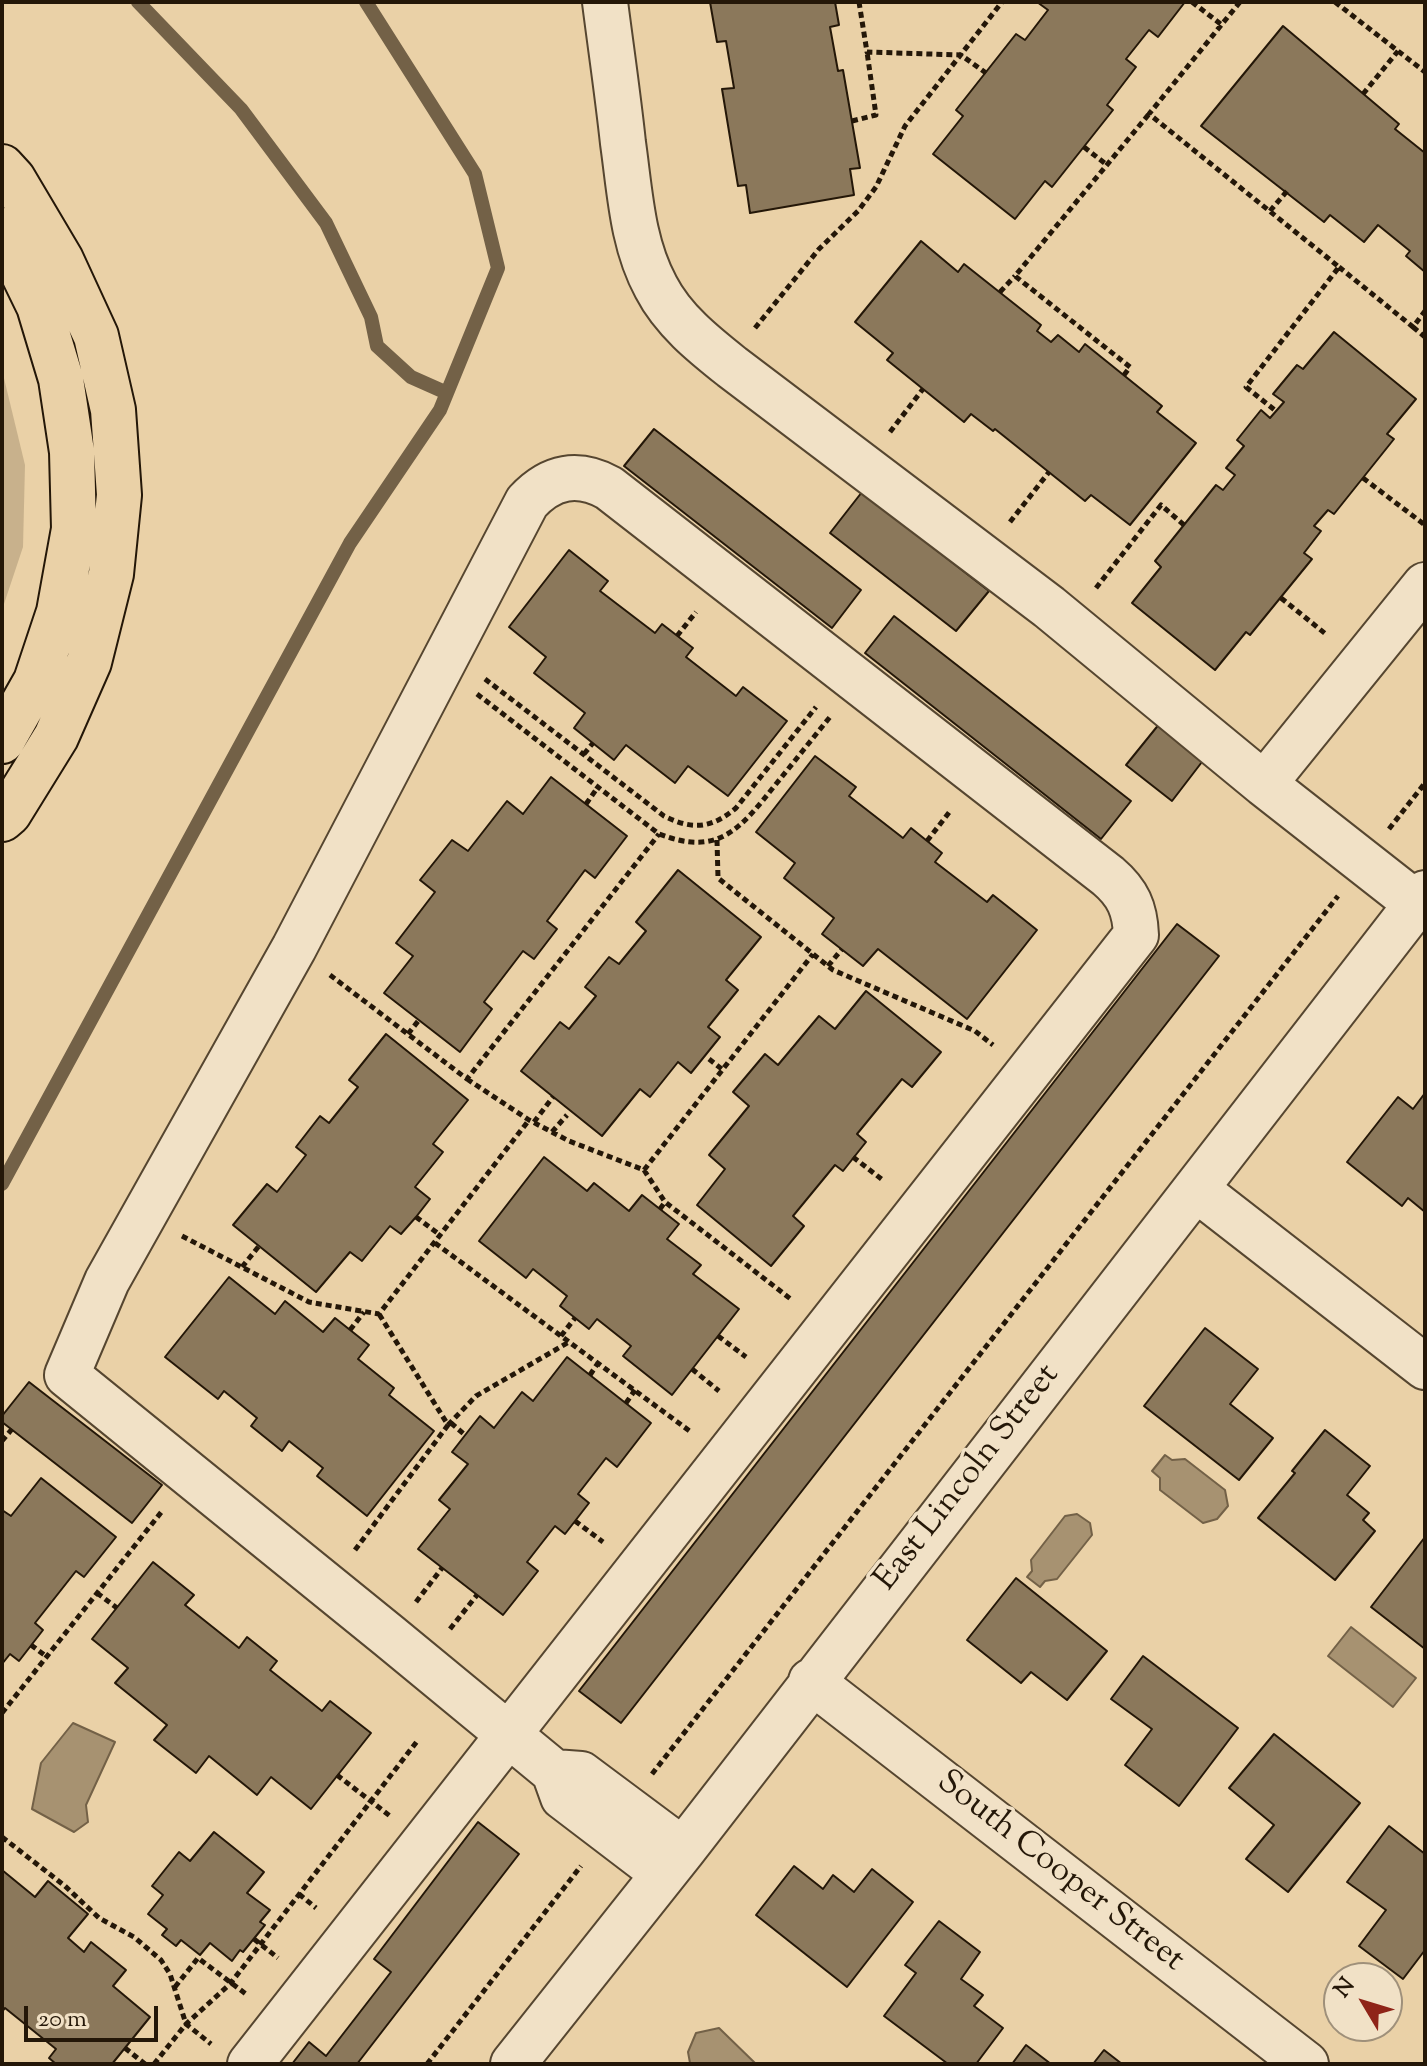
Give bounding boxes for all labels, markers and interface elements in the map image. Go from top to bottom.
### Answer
street label: East Lincoln Street [868,1357,1070,1601]
street label: South Cooper Street [927,1764,1191,1982]
north arrow [1323,1962,1403,2042]
text: N [1328,1972,1364,2005]
scale bar [28,1990,162,2040]
text: 20 m [38,2003,87,2037]

